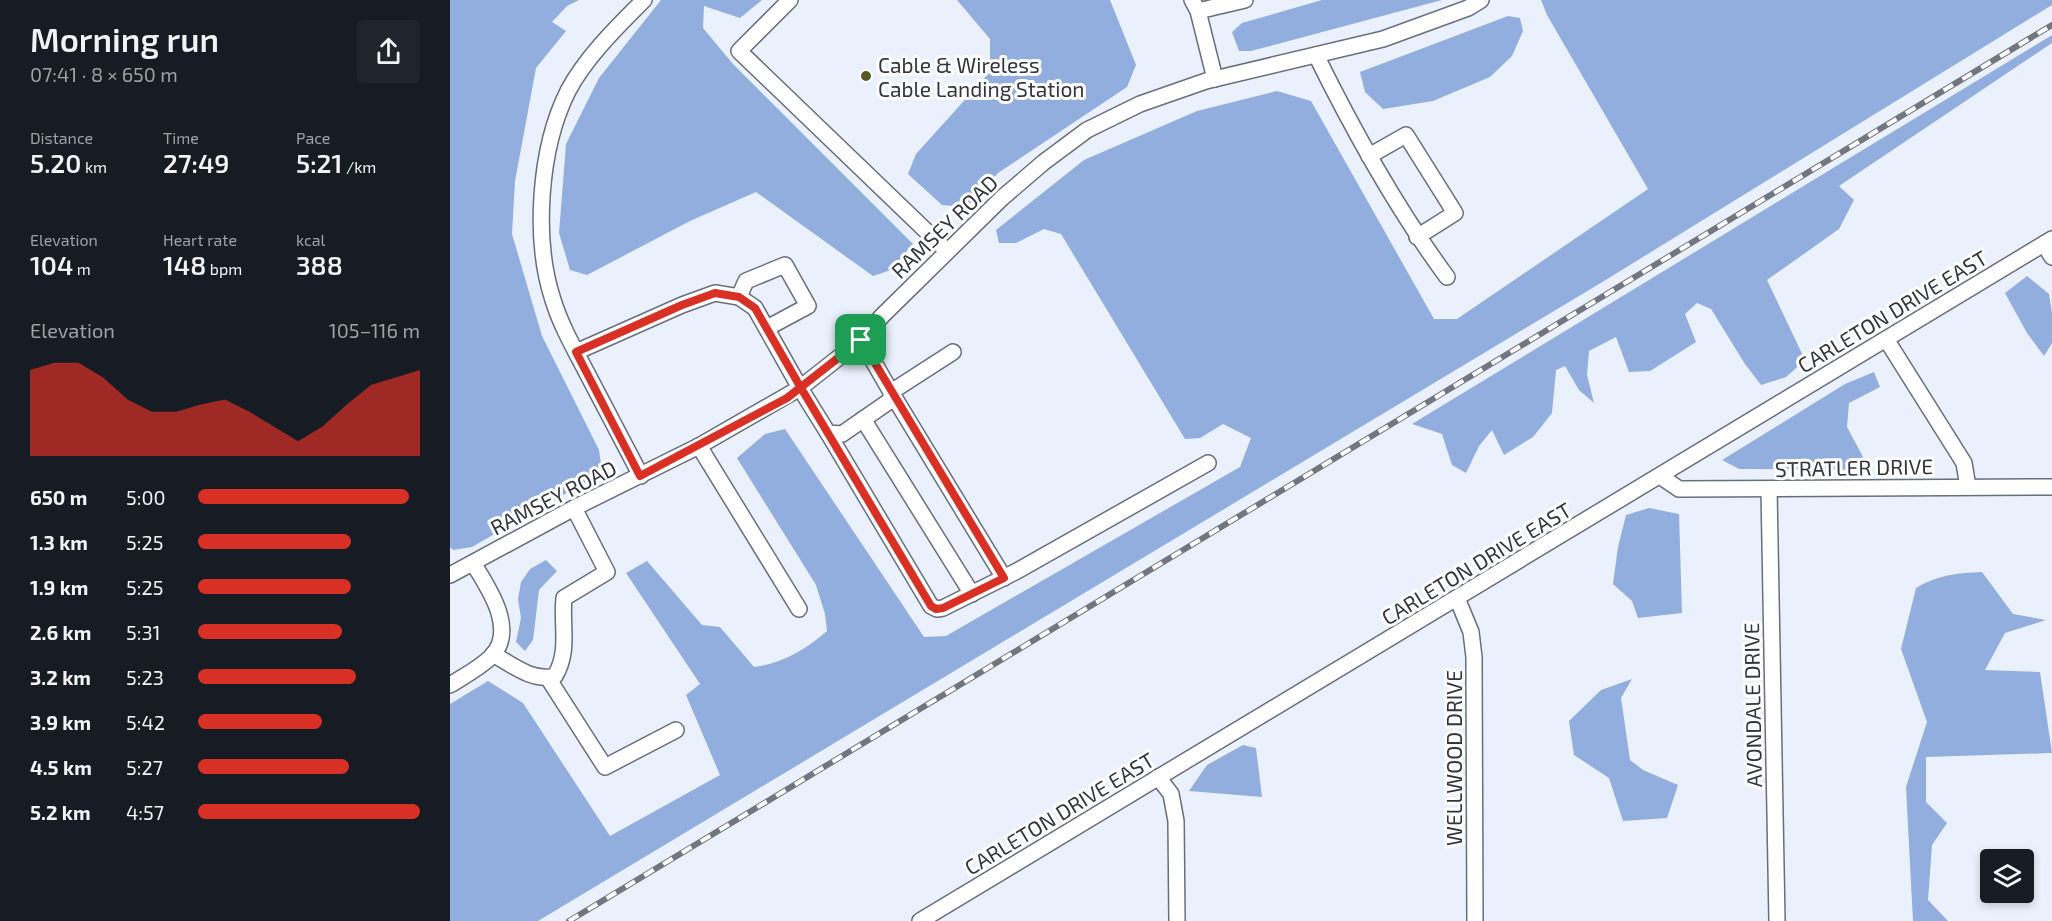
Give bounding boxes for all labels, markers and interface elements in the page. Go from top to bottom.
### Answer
text: Morning run [30,19,219,59]
button: share [357,20,420,83]
place label: Cable & Wireless Cable Landing Station [878,52,1085,101]
text: 07:41 · 8 × 650 m [30,62,178,86]
marker: Cable & Wireless Cable Landing Station [859,69,873,83]
text: Distance [30,128,93,147]
text: Time [163,128,199,147]
text: Pace [296,128,330,147]
text: 5.20 [30,147,81,178]
text: 27:49 [163,147,229,178]
text: 5:21 [296,147,342,178]
text: km [81,157,107,176]
text: /km [342,157,376,176]
street label: RAMSEY ROAD [886,169,1002,283]
text: Elevation [30,230,98,249]
text: Heart rate [163,230,237,249]
text: kcal [296,230,325,249]
street label: CARLETON DRIVE EAST [1793,245,1991,377]
text: 104 [30,249,73,280]
text: 148 [163,249,206,280]
text: 388 [296,249,343,280]
text: m [73,259,91,278]
text: bpm [206,259,242,278]
pin [835,314,886,365]
text: Elevation [30,318,115,342]
text: 105–116 m [329,318,420,342]
icon: arrive [844,323,877,356]
street label: STRATLER DRIVE [1775,453,1933,481]
street label: RAMSEY ROAD [486,455,620,539]
text: 650 m [30,485,87,509]
text: 5:00 [126,485,166,509]
street label: CARLETON DRIVE EAST [1377,497,1575,629]
text: 1.3 km [30,530,88,554]
text: 5:25 [126,530,163,554]
text: 1.9 km [30,575,88,599]
text: 5:25 [126,575,163,599]
text: 2.6 km [30,620,91,644]
text: 5:31 [126,620,161,644]
street label: AVONDALE DRIVE [1738,622,1766,788]
text: 3.2 km [30,665,91,689]
text: 5:23 [126,665,164,689]
street label: WELLWOOD DRIVE [1441,670,1466,846]
text: 3.9 km [30,710,91,734]
text: 5:42 [126,710,165,734]
street label: CARLETON DRIVE EAST [960,747,1158,879]
text: 4.5 km [30,755,92,779]
text: 5:27 [126,755,163,779]
text: 5.2 km [30,800,91,824]
text: 4:57 [126,800,164,824]
map controls [1980,849,2034,903]
button: layers [1980,849,2034,903]

